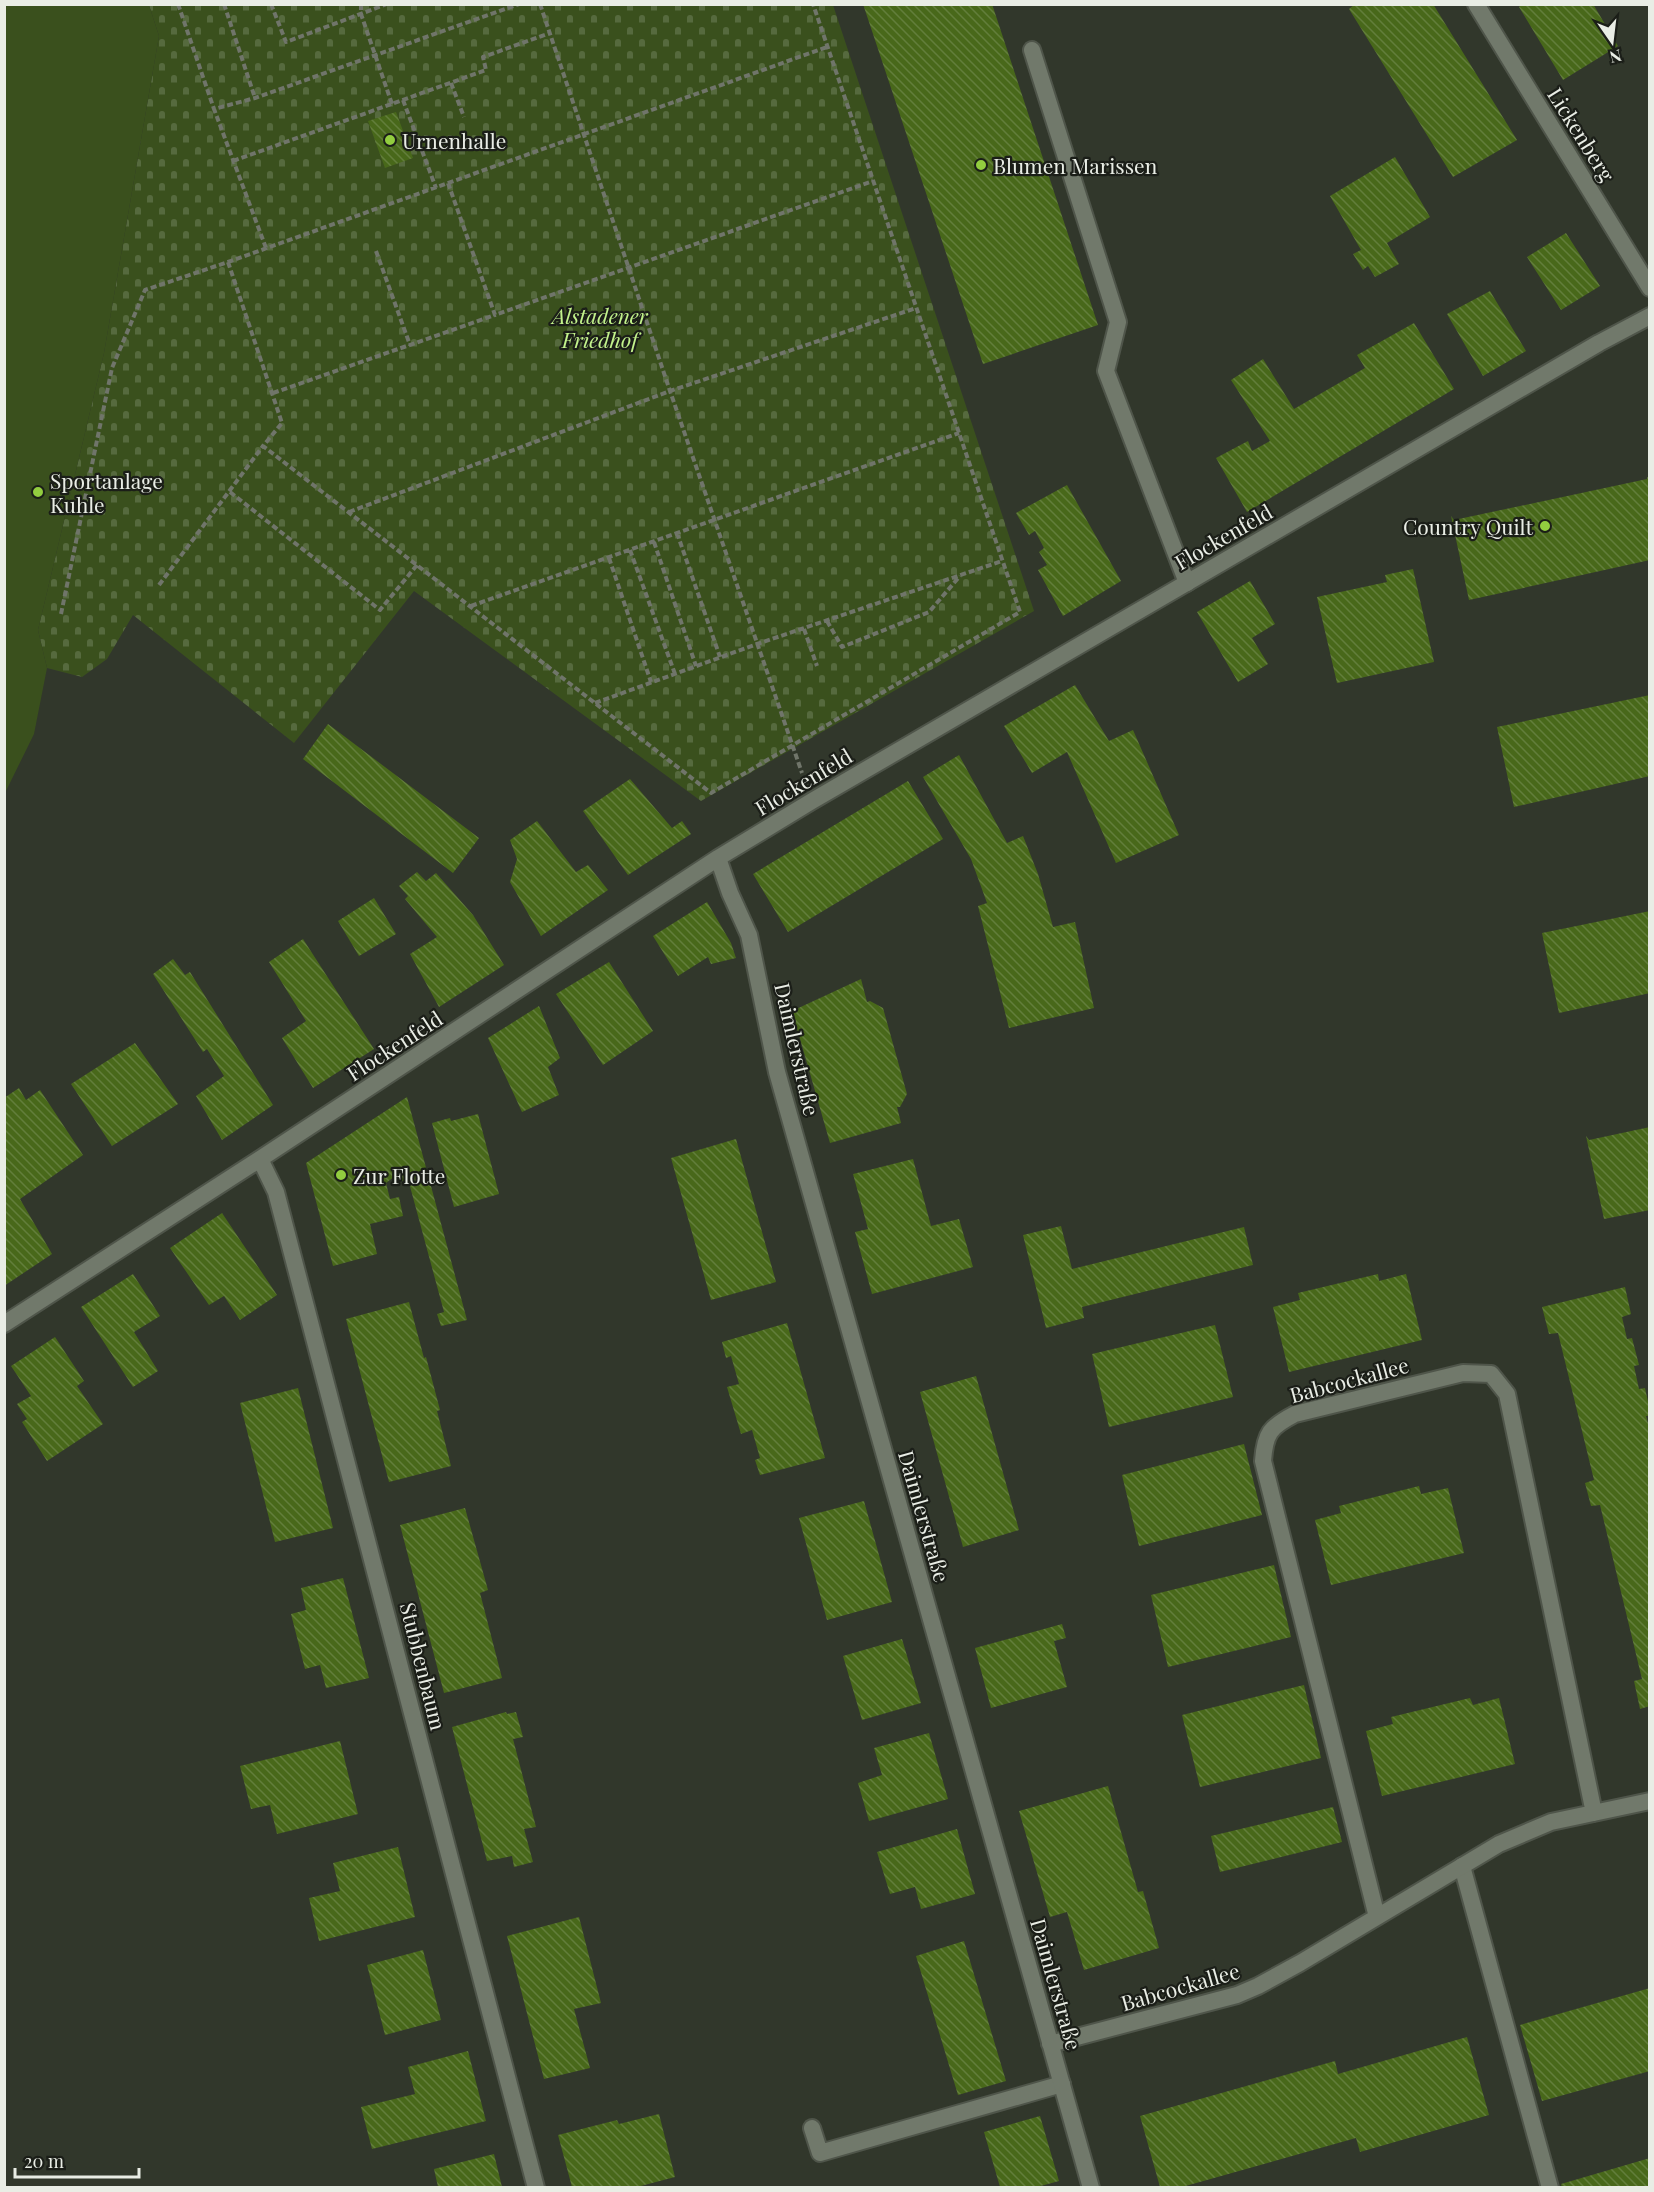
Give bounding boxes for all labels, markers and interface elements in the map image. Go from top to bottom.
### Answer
north arrow [1582,12,1642,72]
text: N [1607,45,1624,69]
street label: Lickenberg [1542,82,1622,186]
place label: Urnenhalle [402,126,506,154]
marker: Urnenhalle [383,133,397,147]
place label: Blumen Marissen [993,151,1158,179]
marker: Blumen Marissen [974,158,988,172]
park label: Alstadener Friedhof [550,301,649,353]
place label: Sportanlage Kuhle [50,466,163,518]
marker: Sportanlage Kuhle [31,485,45,499]
street label: Flockenfeld [1169,497,1277,575]
place label: Country Quilt [1403,512,1534,540]
marker: Country Quilt [1538,519,1552,533]
street label: Flockenfeld [749,741,857,821]
street label: Daimlerstraße [769,980,827,1118]
street label: Flockenfeld [341,1004,447,1086]
place label: Zur Flotte [353,1161,445,1189]
marker: Zur Flotte [334,1168,348,1182]
street label: Babcockallee [1286,1350,1412,1408]
street label: Daimlerstraße [893,1447,957,1585]
street label: Stubbenbaum [395,1599,454,1733]
street label: Daimlerstraße [1025,1915,1089,2053]
street label: Babcockallee [1117,1956,1243,2016]
scale bar [15,2141,140,2179]
text: 20 m [24,2149,64,2173]

